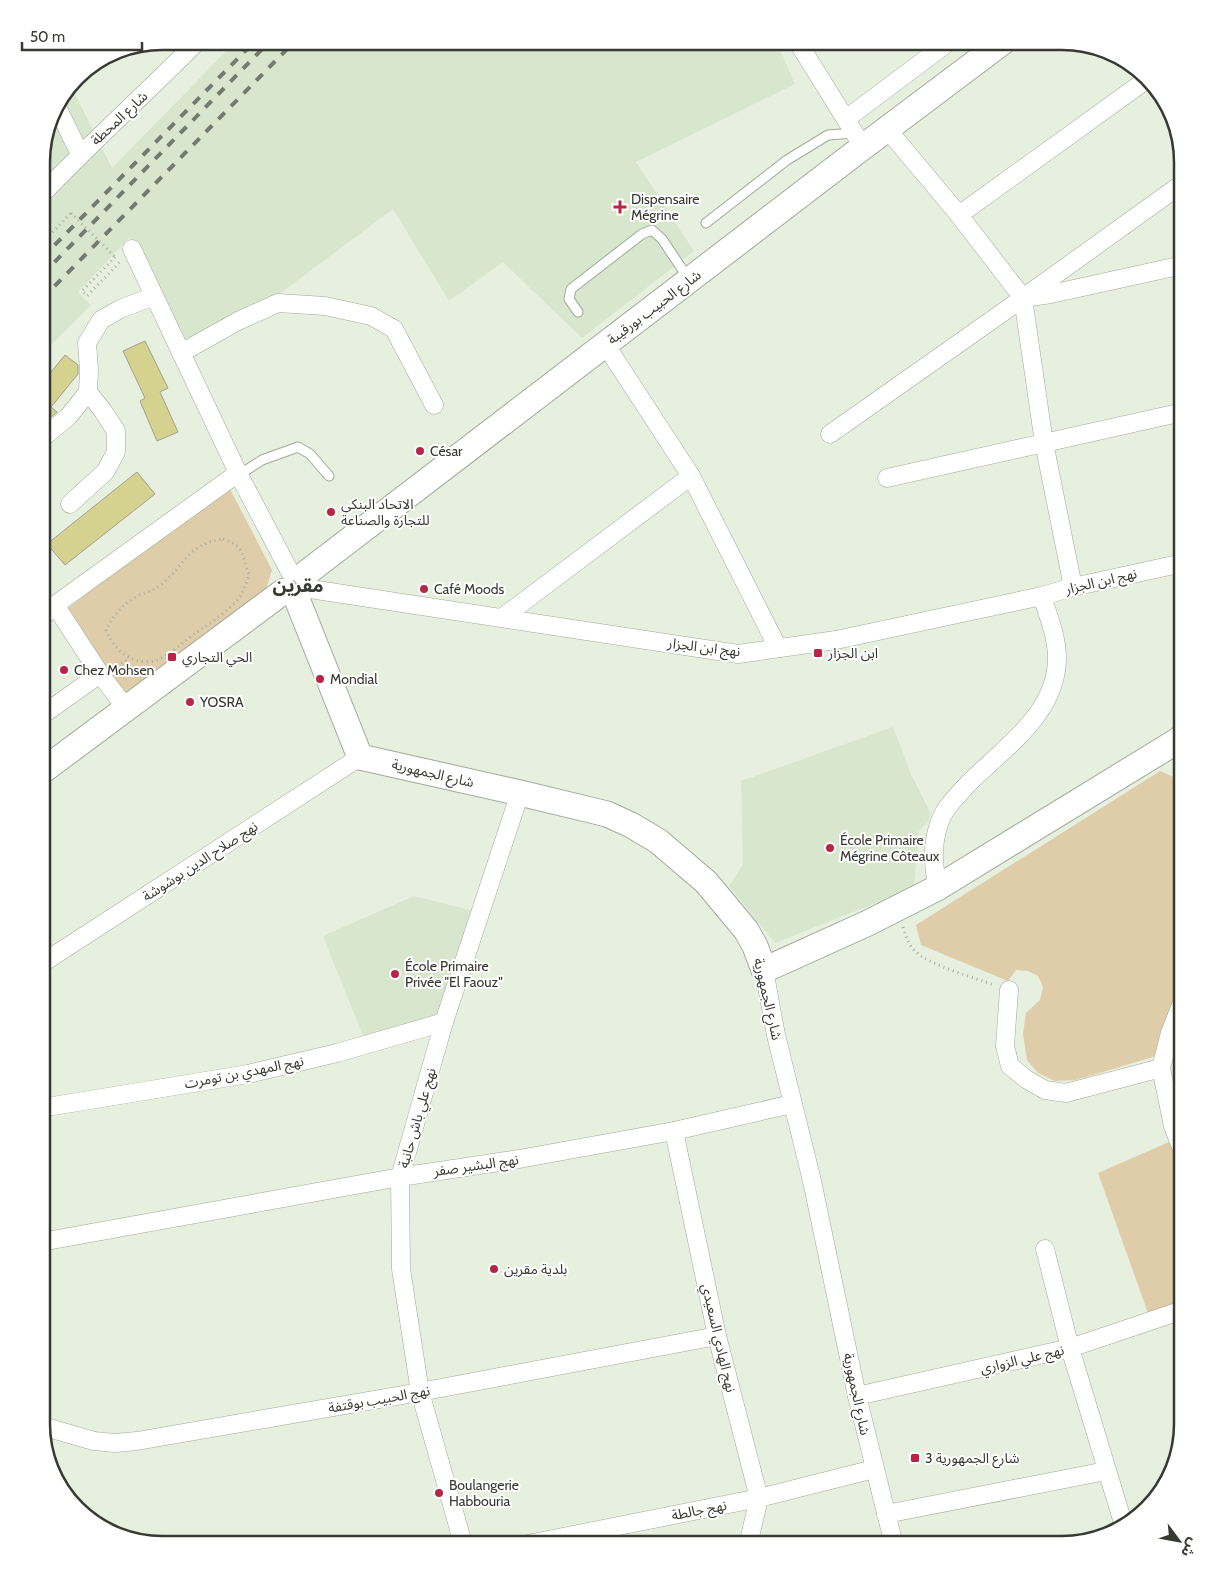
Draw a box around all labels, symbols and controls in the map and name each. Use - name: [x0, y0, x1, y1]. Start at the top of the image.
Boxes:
- scale bar: [22, 20, 142, 52]
- text: 50 m: [30, 28, 65, 46]
- street label: شارع المحطة: [87, 87, 153, 150]
- place label: Dispensaire Mégrine: [631, 190, 700, 224]
- marker: Dispensaire Mégrine: [613, 200, 627, 214]
- street label: شارع الحبيب بورقيبة: [603, 266, 706, 350]
- place label: César: [430, 442, 463, 460]
- marker: César: [414, 445, 426, 457]
- place label: الاتحاد البنكي للتجارة والصناعة: [341, 495, 430, 529]
- marker: الاتحاد البنكي للتجارة والصناعة: [325, 506, 337, 518]
- street label: نهج ابن الجزار: [1062, 564, 1139, 600]
- district label: مقرين: [272, 574, 324, 597]
- place label: Café Moods: [434, 580, 504, 598]
- marker: Café Moods: [418, 583, 430, 595]
- street label: نهج ابن الجزار: [665, 633, 742, 662]
- place label: ابن الجزار: [827, 644, 878, 662]
- marker: ابن الجزار: [812, 647, 824, 659]
- place label: الحي التجاري: [182, 648, 252, 668]
- marker: الحي التجاري: [166, 651, 178, 663]
- place label: Chez Mohsen: [74, 661, 155, 679]
- marker: Chez Mohsen: [58, 664, 70, 676]
- place label: Mondial: [330, 670, 378, 688]
- marker: Mondial: [314, 673, 326, 685]
- place label: YOSRA: [199, 693, 244, 711]
- marker: YOSRA: [184, 696, 196, 708]
- street label: شارع الجمهورية: [390, 755, 476, 793]
- street label: نهج صلاح الدين بوشوشة: [139, 817, 262, 907]
- place label: École Primaire Mégrine Côteaux: [840, 831, 940, 865]
- marker: École Primaire Mégrine Côteaux: [824, 842, 836, 854]
- street label: شارع الجمهورية: [748, 956, 786, 1042]
- place label: École Primaire Privée "El Faouz": [405, 957, 503, 991]
- marker: École Primaire Privée "El Faouz": [389, 968, 401, 980]
- street label: نهج المهدي بن تومرت: [183, 1052, 306, 1095]
- street label: نهج علي باش حانبة: [394, 1066, 442, 1171]
- street label: نهج البشير صفر: [431, 1150, 520, 1182]
- place label: بلدية مقرين: [504, 1260, 568, 1278]
- marker: بلدية مقرين: [488, 1263, 500, 1275]
- street label: نهج الهادي السعيدي: [696, 1282, 740, 1395]
- street label: نهج علي الزواري: [978, 1341, 1066, 1380]
- street label: شارع الجمهورية: [838, 1351, 875, 1437]
- street label: نهج الحبيب بوقتفة: [327, 1381, 432, 1419]
- place label: شارع الجمهورية 3: [925, 1449, 1020, 1469]
- marker: شارع الجمهورية 3: [909, 1452, 921, 1464]
- place label: Boulangerie Habbouria: [449, 1476, 519, 1510]
- marker: Boulangerie Habbouria: [433, 1487, 445, 1499]
- street label: نهج جالطة: [670, 1496, 729, 1526]
- north arrow: [1154, 1516, 1204, 1566]
- text: ش: [1177, 1535, 1203, 1561]

